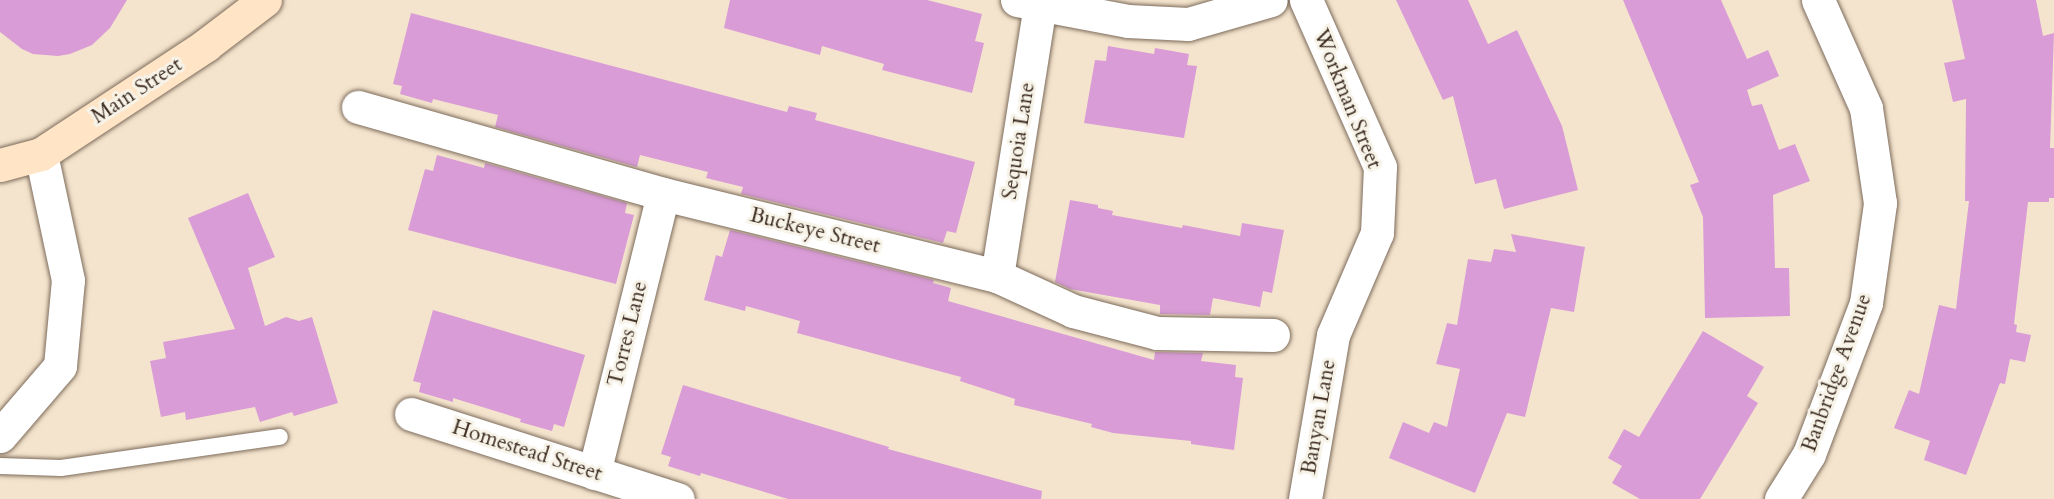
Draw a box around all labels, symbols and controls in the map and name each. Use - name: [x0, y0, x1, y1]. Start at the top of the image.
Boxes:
- street label: Workman Street: [1308, 25, 1386, 173]
- street label: Main Street: [87, 52, 187, 130]
- street label: Sequoia Lane: [997, 81, 1041, 201]
- street label: Buckeye Street: [747, 203, 883, 259]
- street label: Torres Lane: [603, 279, 653, 389]
- street label: Banbridge Avenue: [1797, 291, 1877, 455]
- street label: Banyan Lane: [1296, 358, 1342, 476]
- street label: Homestead Street: [449, 415, 605, 487]

